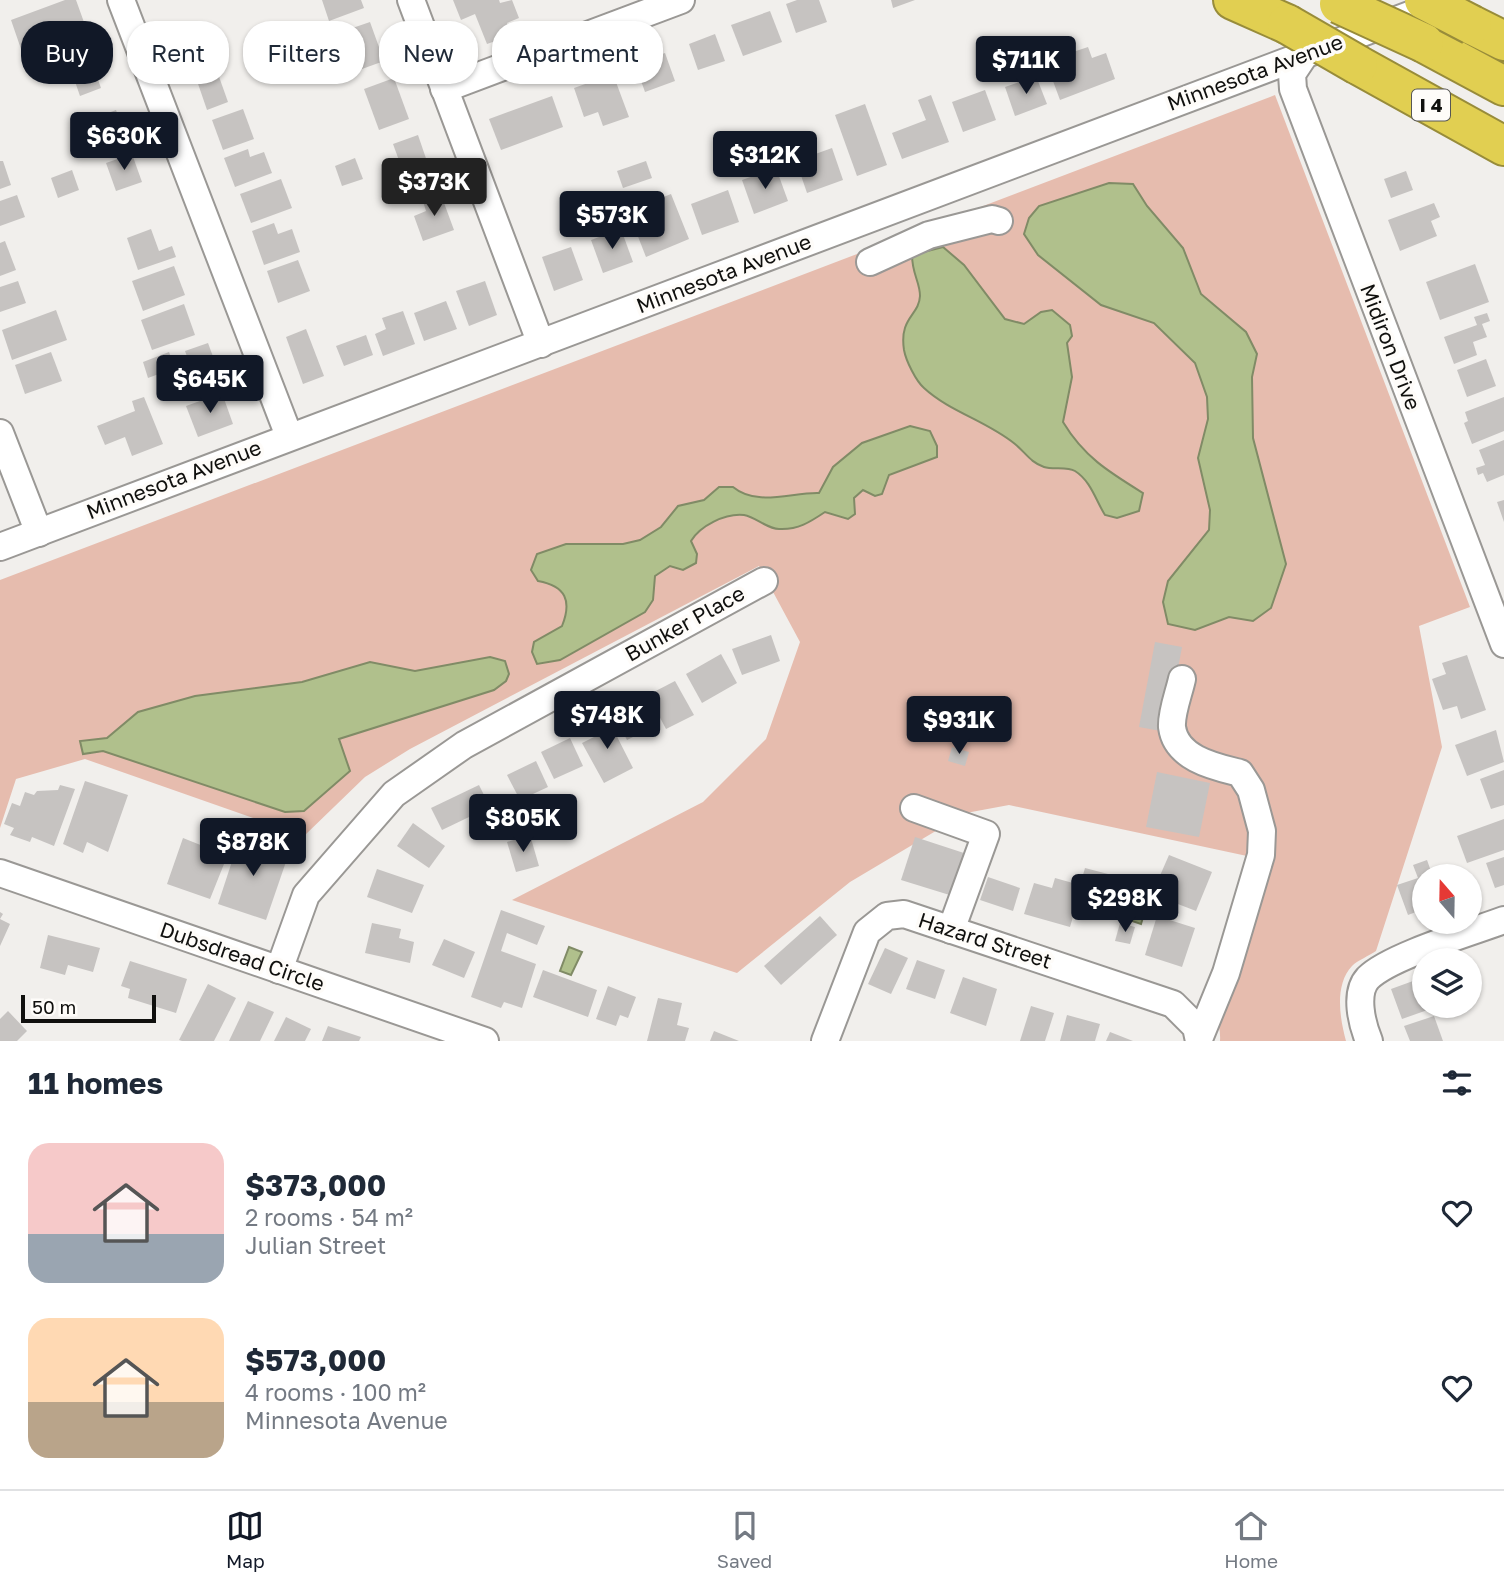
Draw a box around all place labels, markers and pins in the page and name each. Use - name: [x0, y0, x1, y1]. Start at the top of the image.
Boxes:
- pin: $711K: [977, 36, 1075, 96]
- pin: $630K: [75, 113, 173, 172]
- pin: $312K: [716, 132, 814, 191]
- pin: $373K: [385, 158, 483, 218]
- pin: $573K: [563, 191, 661, 251]
- pin: $645K: [161, 356, 259, 415]
- pin: $748K: [558, 692, 656, 751]
- pin: $931K: [910, 696, 1008, 756]
- pin: $805K: [474, 794, 572, 854]
- pin: $878K: [204, 818, 302, 878]
- pin: $298K: [1076, 874, 1174, 934]

